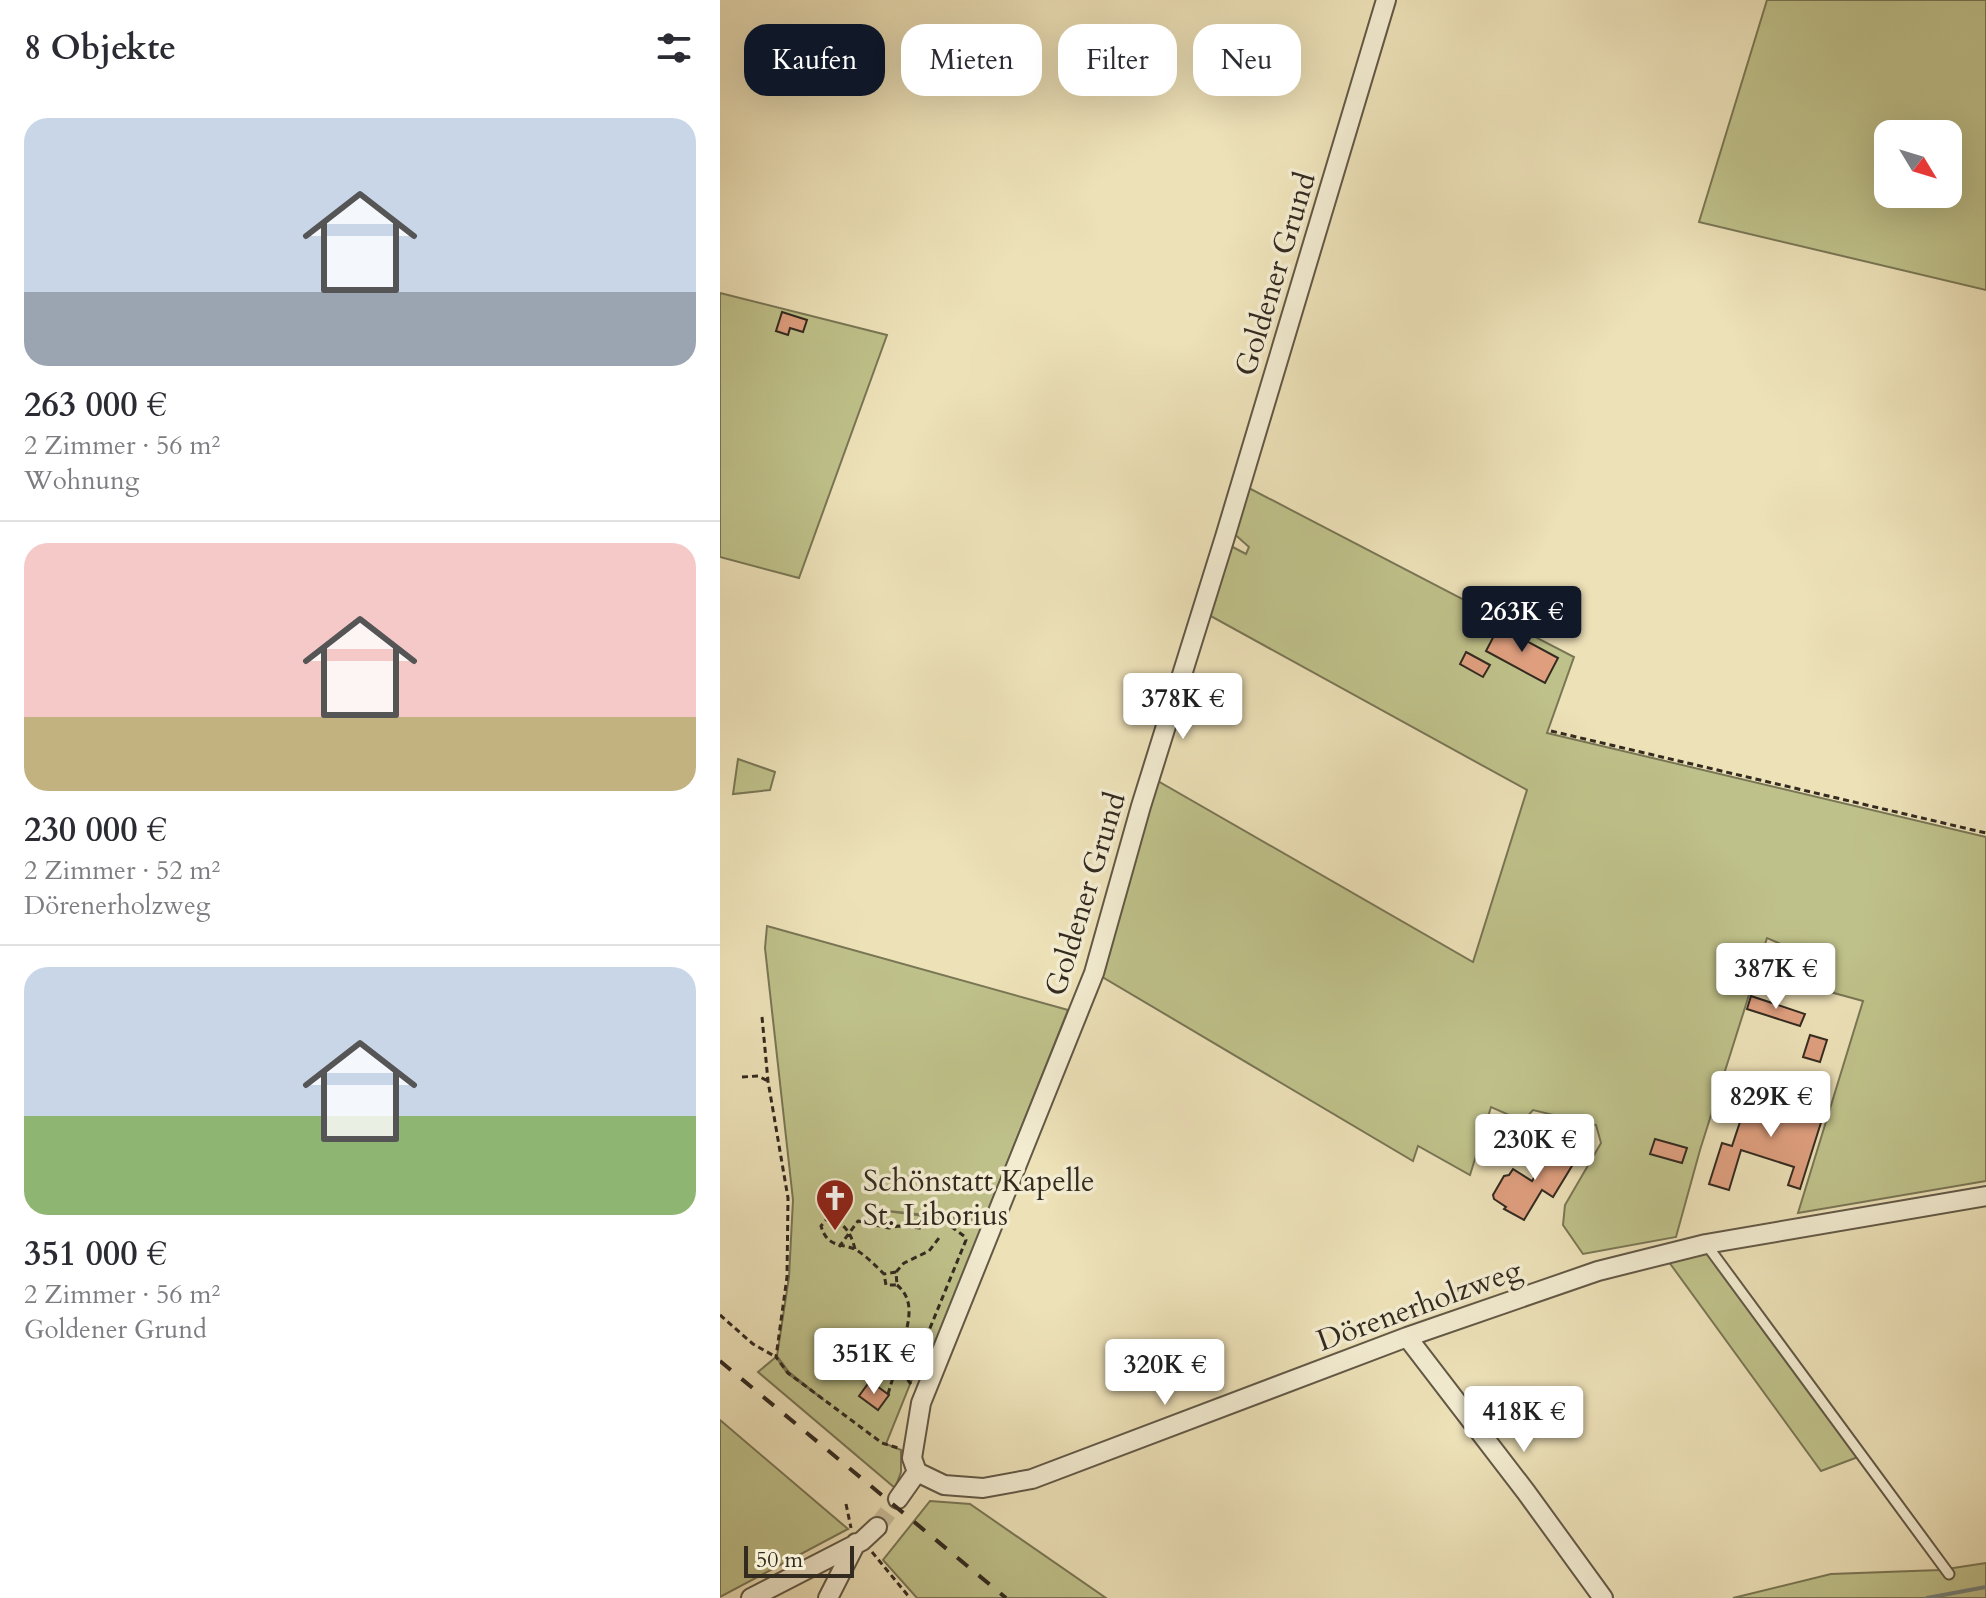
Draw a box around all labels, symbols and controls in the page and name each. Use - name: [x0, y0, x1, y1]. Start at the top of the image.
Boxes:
- chip: Kaufen: [744, 24, 885, 96]
- chip: Mieten: [901, 24, 1042, 96]
- chip: Filter: [1058, 24, 1177, 96]
- chip: Neu: [1193, 24, 1301, 96]
- text: 8 Objekte: [24, 25, 176, 71]
- icon: filters: [652, 26, 696, 70]
- north arrow: [1874, 120, 1962, 208]
- map controls: [1874, 120, 1962, 208]
- street label: Goldener Grund: [1225, 167, 1326, 381]
- icon: home: [288, 170, 432, 314]
- text: 263 000 €: [24, 382, 167, 428]
- text: 2 Zimmer · 56 m²: [24, 428, 220, 463]
- text: Wohnung: [24, 463, 139, 498]
- pin: 263K €: [1457, 586, 1587, 654]
- text: 263K €: [1480, 594, 1564, 629]
- icon: home: [288, 595, 432, 739]
- pin: 378K €: [1118, 673, 1248, 741]
- text: 378K €: [1141, 681, 1225, 716]
- street label: Goldener Grund: [1035, 787, 1136, 1001]
- text: 230 000 €: [24, 807, 167, 853]
- text: 2 Zimmer · 52 m²: [24, 853, 220, 888]
- text: Dörenerholzweg: [24, 888, 210, 923]
- pin: 387K €: [1711, 943, 1841, 1011]
- text: 387K €: [1734, 951, 1818, 986]
- icon: home: [288, 1019, 432, 1163]
- pin: 829K €: [1706, 1071, 1836, 1139]
- text: 829K €: [1729, 1079, 1813, 1114]
- pin: 230K €: [1470, 1114, 1600, 1182]
- text: 230K €: [1493, 1122, 1577, 1157]
- place label: Schönstatt Kapelle St. Liborius: [863, 1161, 1095, 1236]
- church icon: Schönstatt Kapelle St. Liborius: [814, 1177, 856, 1232]
- text: 351 000 €: [24, 1231, 167, 1277]
- street label: Dörenerholzweg: [1311, 1249, 1527, 1361]
- text: 2 Zimmer · 56 m²: [24, 1277, 220, 1312]
- text: Goldener Grund: [24, 1312, 207, 1347]
- pin: 351K €: [809, 1328, 939, 1396]
- text: 351K €: [832, 1336, 916, 1371]
- pin: 320K €: [1100, 1339, 1230, 1407]
- text: 320K €: [1123, 1347, 1207, 1382]
- pin: 418K €: [1459, 1386, 1589, 1454]
- text: 418K €: [1482, 1394, 1566, 1429]
- scale bar: [744, 1542, 854, 1578]
- text: 50 m: [756, 1545, 803, 1575]

